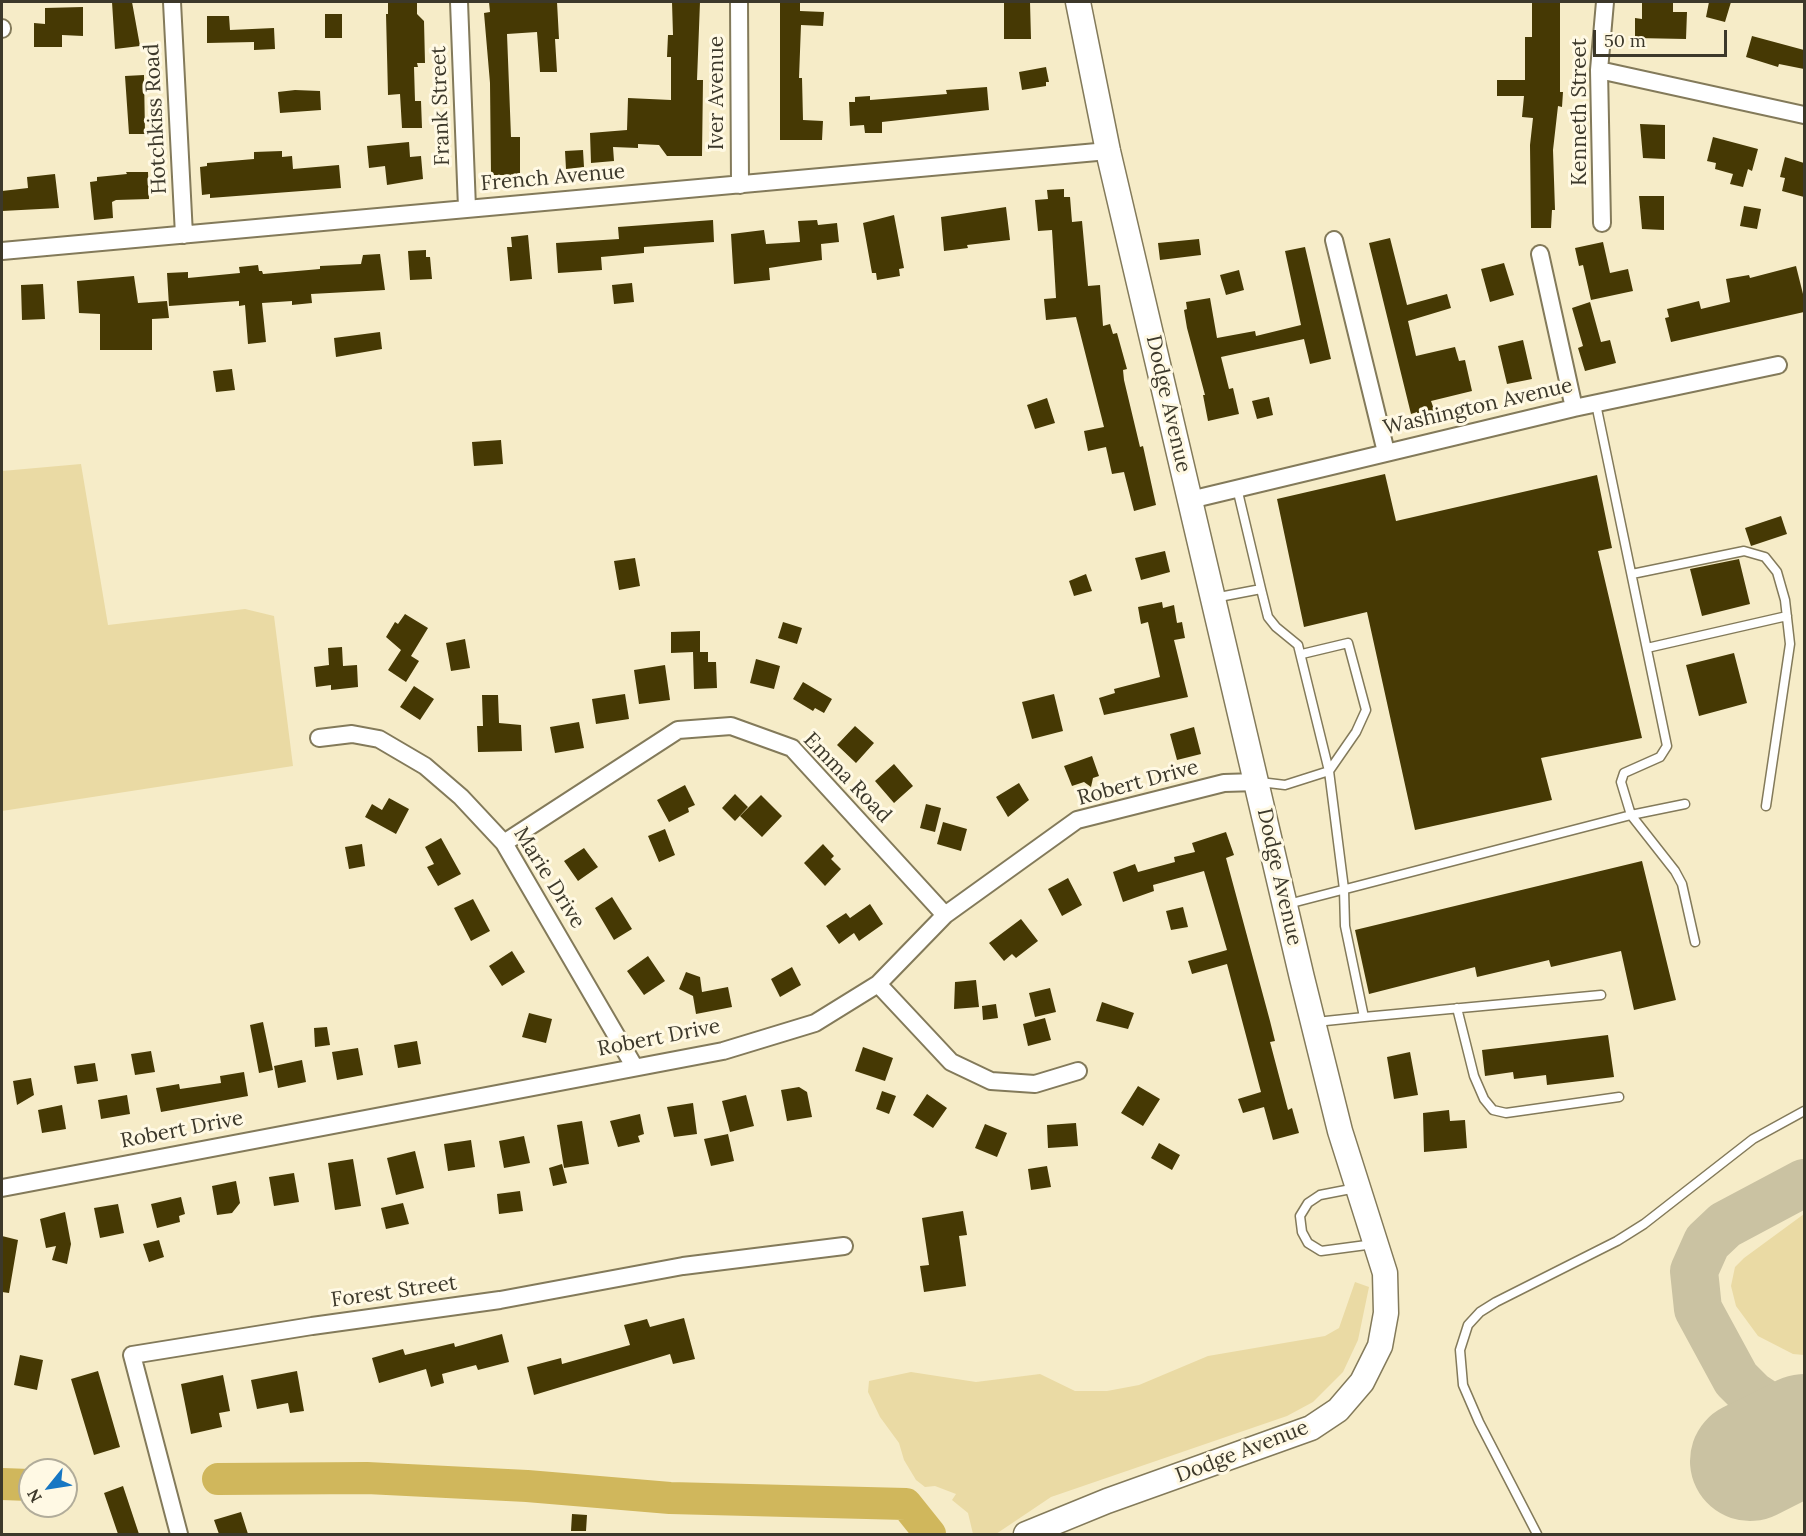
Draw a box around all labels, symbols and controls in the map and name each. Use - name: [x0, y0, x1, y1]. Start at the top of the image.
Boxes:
- scale bar: [1596, 18, 1730, 56]
- text: 50 m: [1604, 29, 1646, 52]
- street label: Iver Avenue: [704, 36, 730, 150]
- street label: Kenneth Street: [1567, 38, 1593, 186]
- street label: Hotchkiss Road: [139, 43, 173, 195]
- street label: Frank Street: [426, 46, 456, 166]
- street label: French Avenue: [480, 159, 626, 197]
- street label: Dodge Avenue: [1140, 333, 1196, 475]
- street label: Washington Avenue: [1381, 373, 1575, 441]
- street label: Emma Road: [798, 728, 896, 828]
- street label: Robert Drive: [1075, 755, 1201, 811]
- street label: Dodge Avenue: [1251, 806, 1307, 948]
- street label: Marie Drive: [508, 823, 590, 933]
- street label: Robert Drive: [596, 1014, 722, 1062]
- street label: Robert Drive: [119, 1106, 245, 1154]
- street label: Forest Street: [330, 1271, 458, 1313]
- street label: Dodge Avenue: [1172, 1415, 1312, 1489]
- north arrow: [18, 1458, 78, 1518]
- text: N: [22, 1486, 46, 1506]

